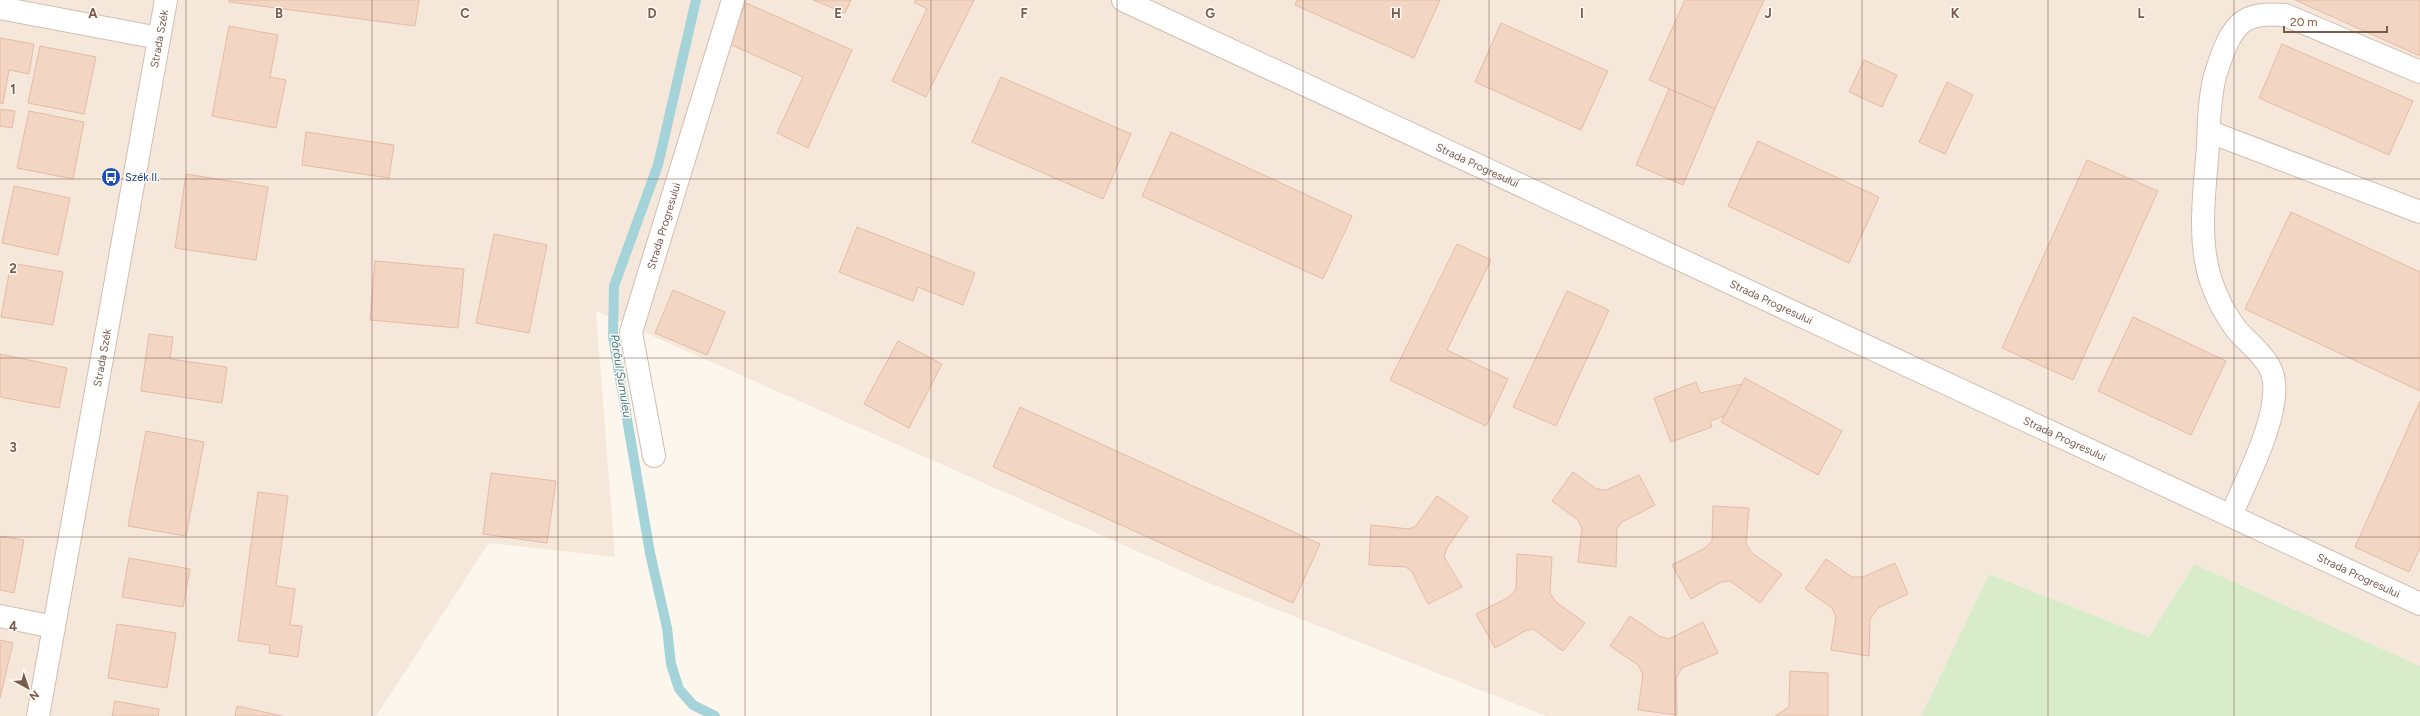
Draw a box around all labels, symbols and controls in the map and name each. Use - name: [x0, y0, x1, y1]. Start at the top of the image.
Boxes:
- text: A: [88, 6, 98, 21]
- text: B: [275, 6, 283, 21]
- text: C: [460, 6, 470, 21]
- text: D: [647, 6, 657, 21]
- text: E: [834, 6, 842, 21]
- text: F: [1020, 6, 1028, 21]
- text: G: [1205, 6, 1215, 21]
- text: H: [1391, 6, 1401, 21]
- text: I: [1580, 6, 1584, 21]
- text: J: [1764, 6, 1772, 21]
- text: K: [1951, 6, 1960, 21]
- text: L: [2138, 6, 2145, 21]
- street label: Strada Szék: [148, 8, 171, 69]
- scale bar: [2284, 8, 2387, 34]
- text: 20 m: [2290, 15, 2318, 29]
- text: 1: [10, 82, 16, 97]
- street label: Strada Progresului: [1434, 141, 1521, 190]
- bus stop icon: Szék II.: [100, 166, 122, 188]
- place label: Szék II.: [125, 171, 159, 184]
- street label: Strada Progresului: [645, 181, 683, 271]
- text: 2: [9, 261, 17, 276]
- street label: Strada Progresului: [1727, 277, 1815, 327]
- street label: Strada Szék: [91, 327, 114, 388]
- water label: Pârâul Șumuleu: [607, 333, 635, 419]
- street label: Strada Progresului: [2021, 414, 2108, 464]
- text: 3: [9, 440, 17, 455]
- street label: Strada Progresului: [2315, 551, 2402, 601]
- text: 4: [9, 619, 17, 634]
- north arrow: [8, 668, 48, 708]
- text: N: [27, 688, 42, 703]

